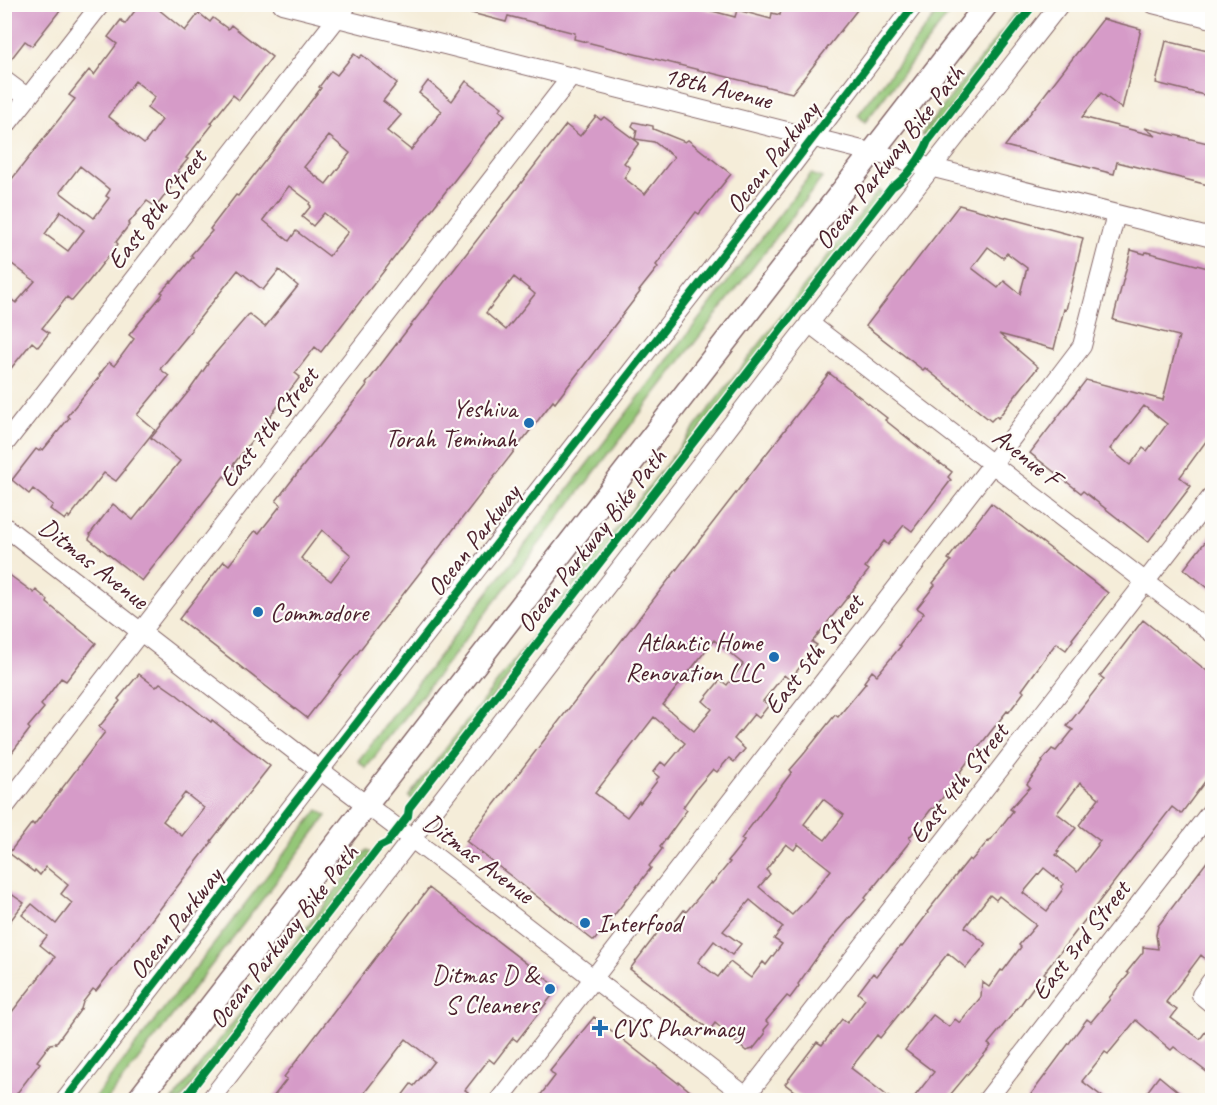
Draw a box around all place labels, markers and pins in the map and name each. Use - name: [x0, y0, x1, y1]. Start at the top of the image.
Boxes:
- place label: Yeshiva Torah Temimah: [385, 392, 519, 455]
- marker: Yeshiva Torah Temimah: [522, 416, 536, 430]
- place label: Commodore: [270, 596, 371, 629]
- marker: Commodore: [251, 605, 265, 619]
- place label: Atlantic Home Renovation LLC: [625, 626, 765, 689]
- marker: Atlantic Home Renovation LLC: [767, 650, 781, 664]
- place label: Interfood: [597, 907, 685, 940]
- marker: Interfood: [578, 916, 592, 930]
- place label: Ditmas D & S Cleaners: [432, 958, 541, 1021]
- marker: Ditmas D & S Cleaners: [543, 982, 557, 996]
- place label: CVS Pharmacy: [612, 1012, 746, 1045]
- marker: CVS Pharmacy: [593, 1021, 607, 1035]

